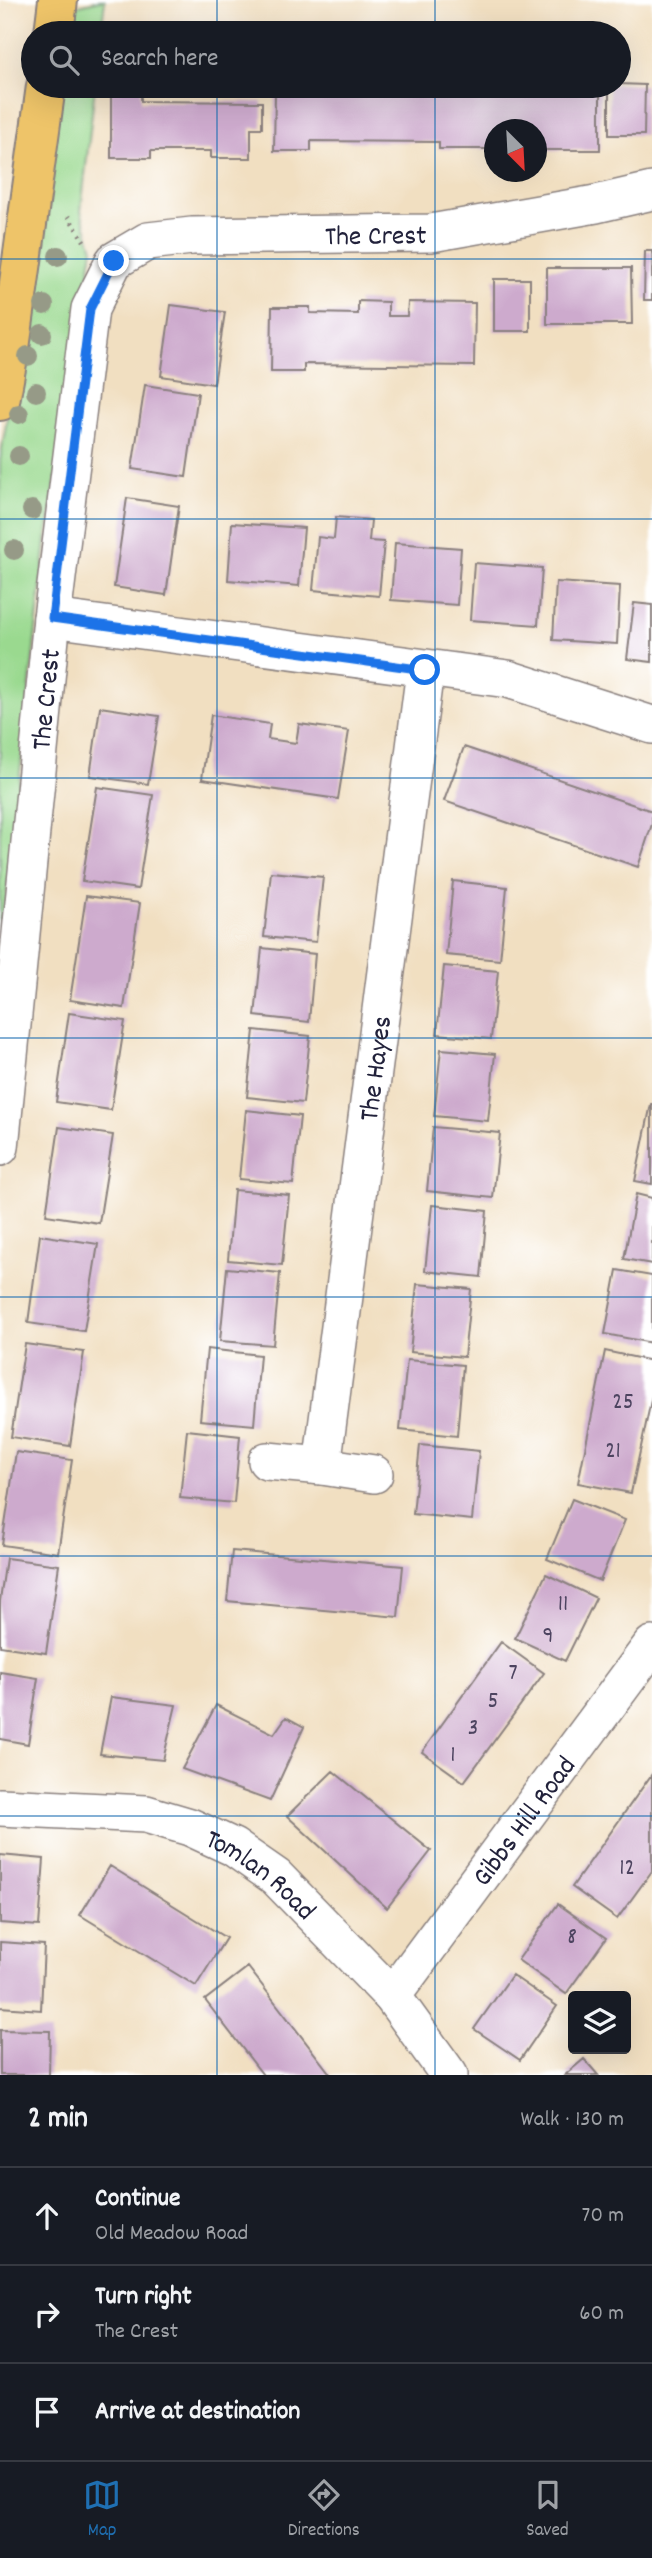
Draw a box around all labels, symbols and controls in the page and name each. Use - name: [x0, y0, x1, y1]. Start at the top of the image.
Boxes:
- search box: [21, 21, 631, 98]
- icon: search: [45, 41, 83, 79]
- text: Search here: [101, 41, 219, 78]
- north arrow: [484, 119, 547, 182]
- street label: The Crest: [325, 218, 427, 259]
- route end: [98, 245, 129, 276]
- street label: The Crest: [24, 647, 74, 752]
- route start: [409, 654, 440, 685]
- street label: The Hayes: [352, 1014, 405, 1124]
- house number: 25: [612, 1386, 634, 1420]
- house number: 21: [605, 1435, 621, 1469]
- house number: 11: [558, 1588, 568, 1622]
- house number: 9: [543, 1620, 554, 1654]
- house number: 7: [508, 1657, 518, 1691]
- house number: 5: [487, 1685, 499, 1719]
- house number: 3: [468, 1712, 478, 1746]
- house number: 1: [450, 1739, 456, 1773]
- street label: Gibbs Hill Road: [465, 1749, 588, 1897]
- street label: Tomlan Road: [198, 1822, 323, 1932]
- house number: 12: [619, 1852, 635, 1886]
- house number: 8: [567, 1921, 577, 1955]
- map controls: [568, 1991, 631, 2054]
- button: layers: [568, 1991, 631, 2054]
- text: 2 min: [28, 2099, 88, 2142]
- text: Walk · 130 m: [520, 2104, 624, 2137]
- text: Continue: [95, 2181, 180, 2218]
- icon: ahead: [28, 2197, 66, 2235]
- text: 70 m: [582, 2200, 624, 2233]
- text: Old Meadow Road: [95, 2218, 248, 2251]
- text: Turn right: [95, 2279, 192, 2316]
- icon: right: [28, 2295, 66, 2333]
- text: 60 m: [579, 2298, 624, 2331]
- text: The Crest: [95, 2316, 178, 2349]
- icon: arrive: [28, 2393, 66, 2431]
- text: Arrive at destination: [95, 2394, 300, 2431]
- tab: Map: [83, 2476, 121, 2545]
- tab: Directions: [288, 2476, 360, 2545]
- tab: Saved: [526, 2476, 569, 2545]

